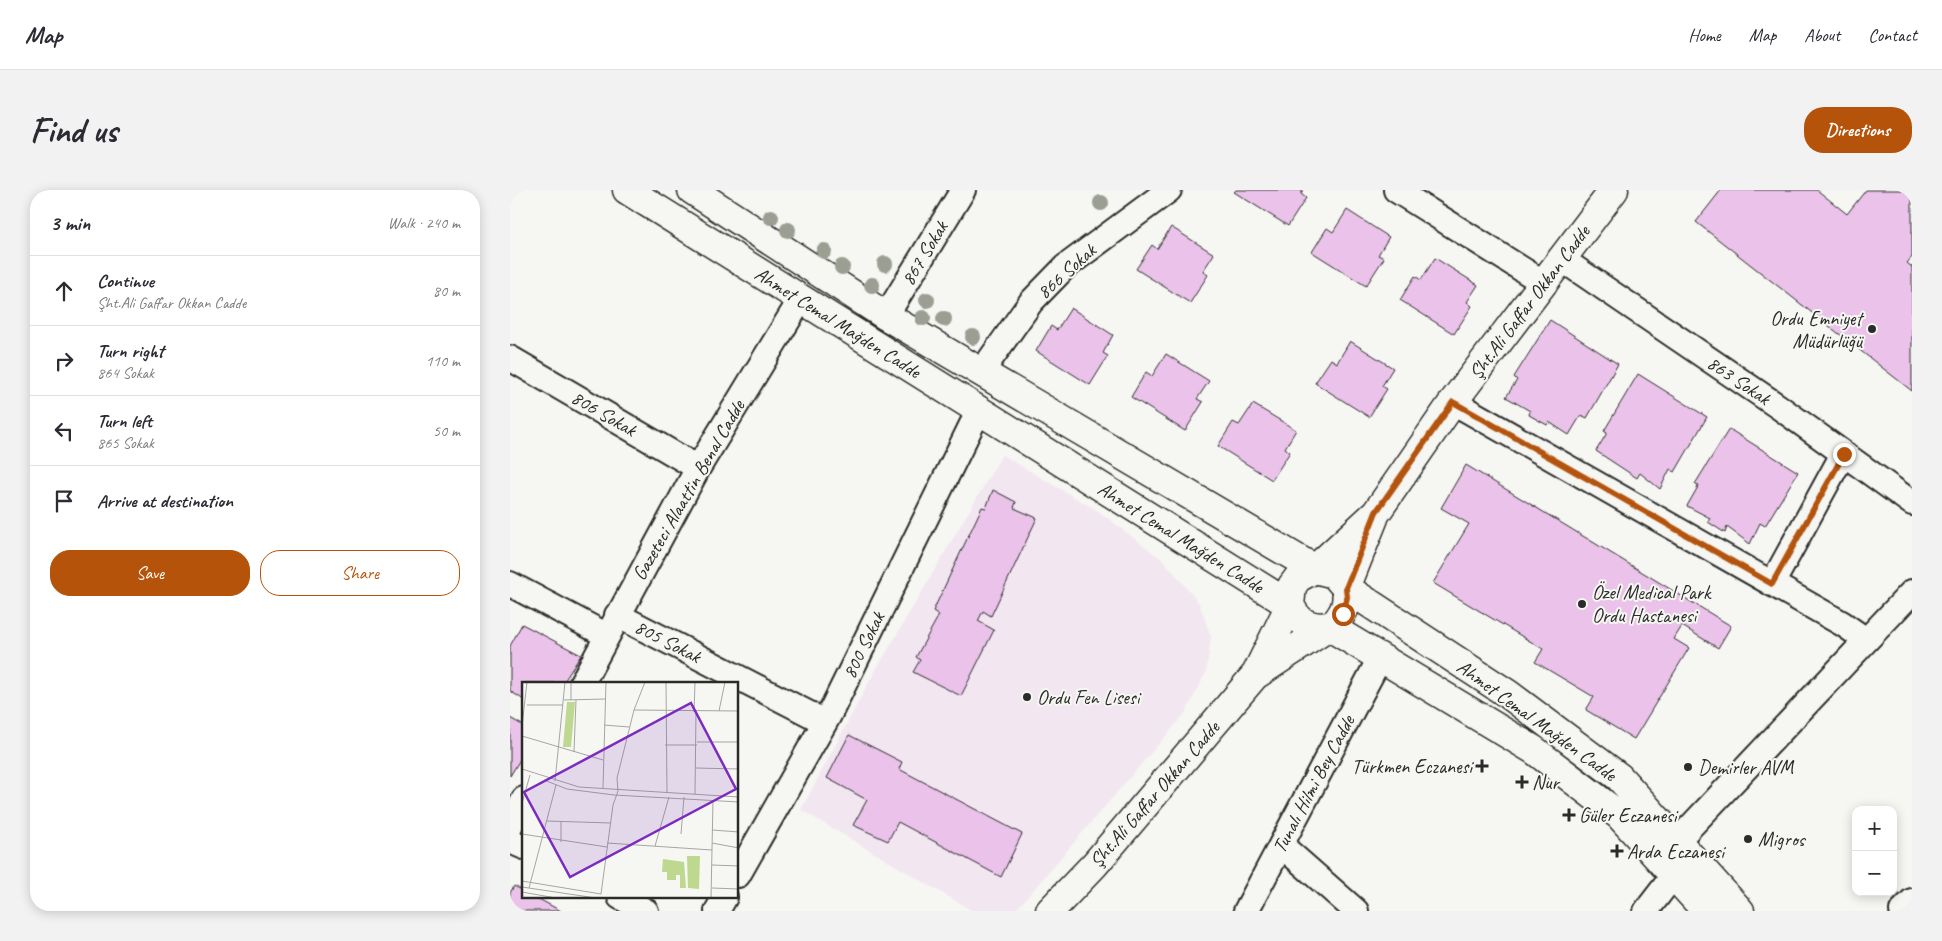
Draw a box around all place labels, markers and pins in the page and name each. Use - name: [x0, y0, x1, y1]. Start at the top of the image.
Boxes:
- place label: Ordu Emniyet Müdürlüğü: [1770, 306, 1865, 354]
- marker: Ordu Emniyet Müdürlüğü: [1866, 323, 1878, 335]
- place label: Özel Medical Park Ordu Hastanesi: [1592, 580, 1712, 628]
- marker: Özel Medical Park Ordu Hastanesi: [1576, 598, 1588, 610]
- place label: Ordu Fen Lisesi: [1037, 685, 1142, 710]
- marker: Ordu Fen Lisesi: [1021, 691, 1033, 703]
- place label: Türkmen Eczanesi: [1351, 754, 1474, 779]
- place label: Demirler AVM: [1698, 755, 1795, 780]
- marker: Türkmen Eczanesi: [1476, 760, 1488, 772]
- marker: Demirler AVM: [1682, 761, 1694, 773]
- place label: Nur: [1532, 770, 1560, 795]
- marker: Nur: [1516, 776, 1528, 788]
- place label: Güler Eczanesi: [1579, 803, 1679, 828]
- marker: Güler Eczanesi: [1563, 809, 1575, 821]
- place label: Migros: [1758, 827, 1807, 852]
- marker: Migros: [1742, 833, 1754, 845]
- place label: Arda Eczanesi: [1627, 839, 1726, 864]
- marker: Arda Eczanesi: [1611, 845, 1623, 857]

